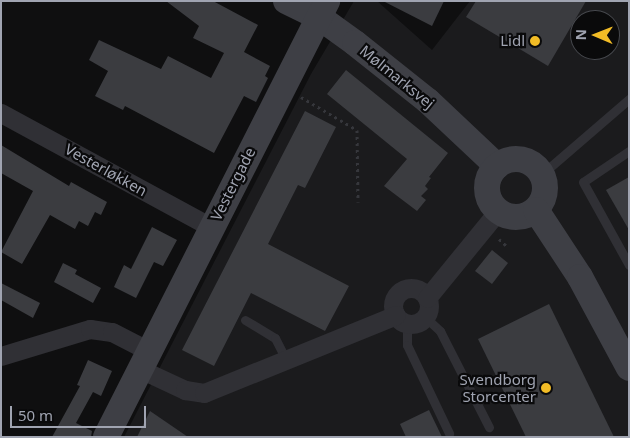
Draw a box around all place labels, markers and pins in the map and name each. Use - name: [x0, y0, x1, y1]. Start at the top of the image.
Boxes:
- place label: Lidl: [500, 32, 525, 50]
- marker: Lidl: [529, 35, 541, 47]
- place label: Svendborg Storcenter: [460, 370, 536, 405]
- marker: Svendborg Storcenter: [540, 382, 552, 394]

